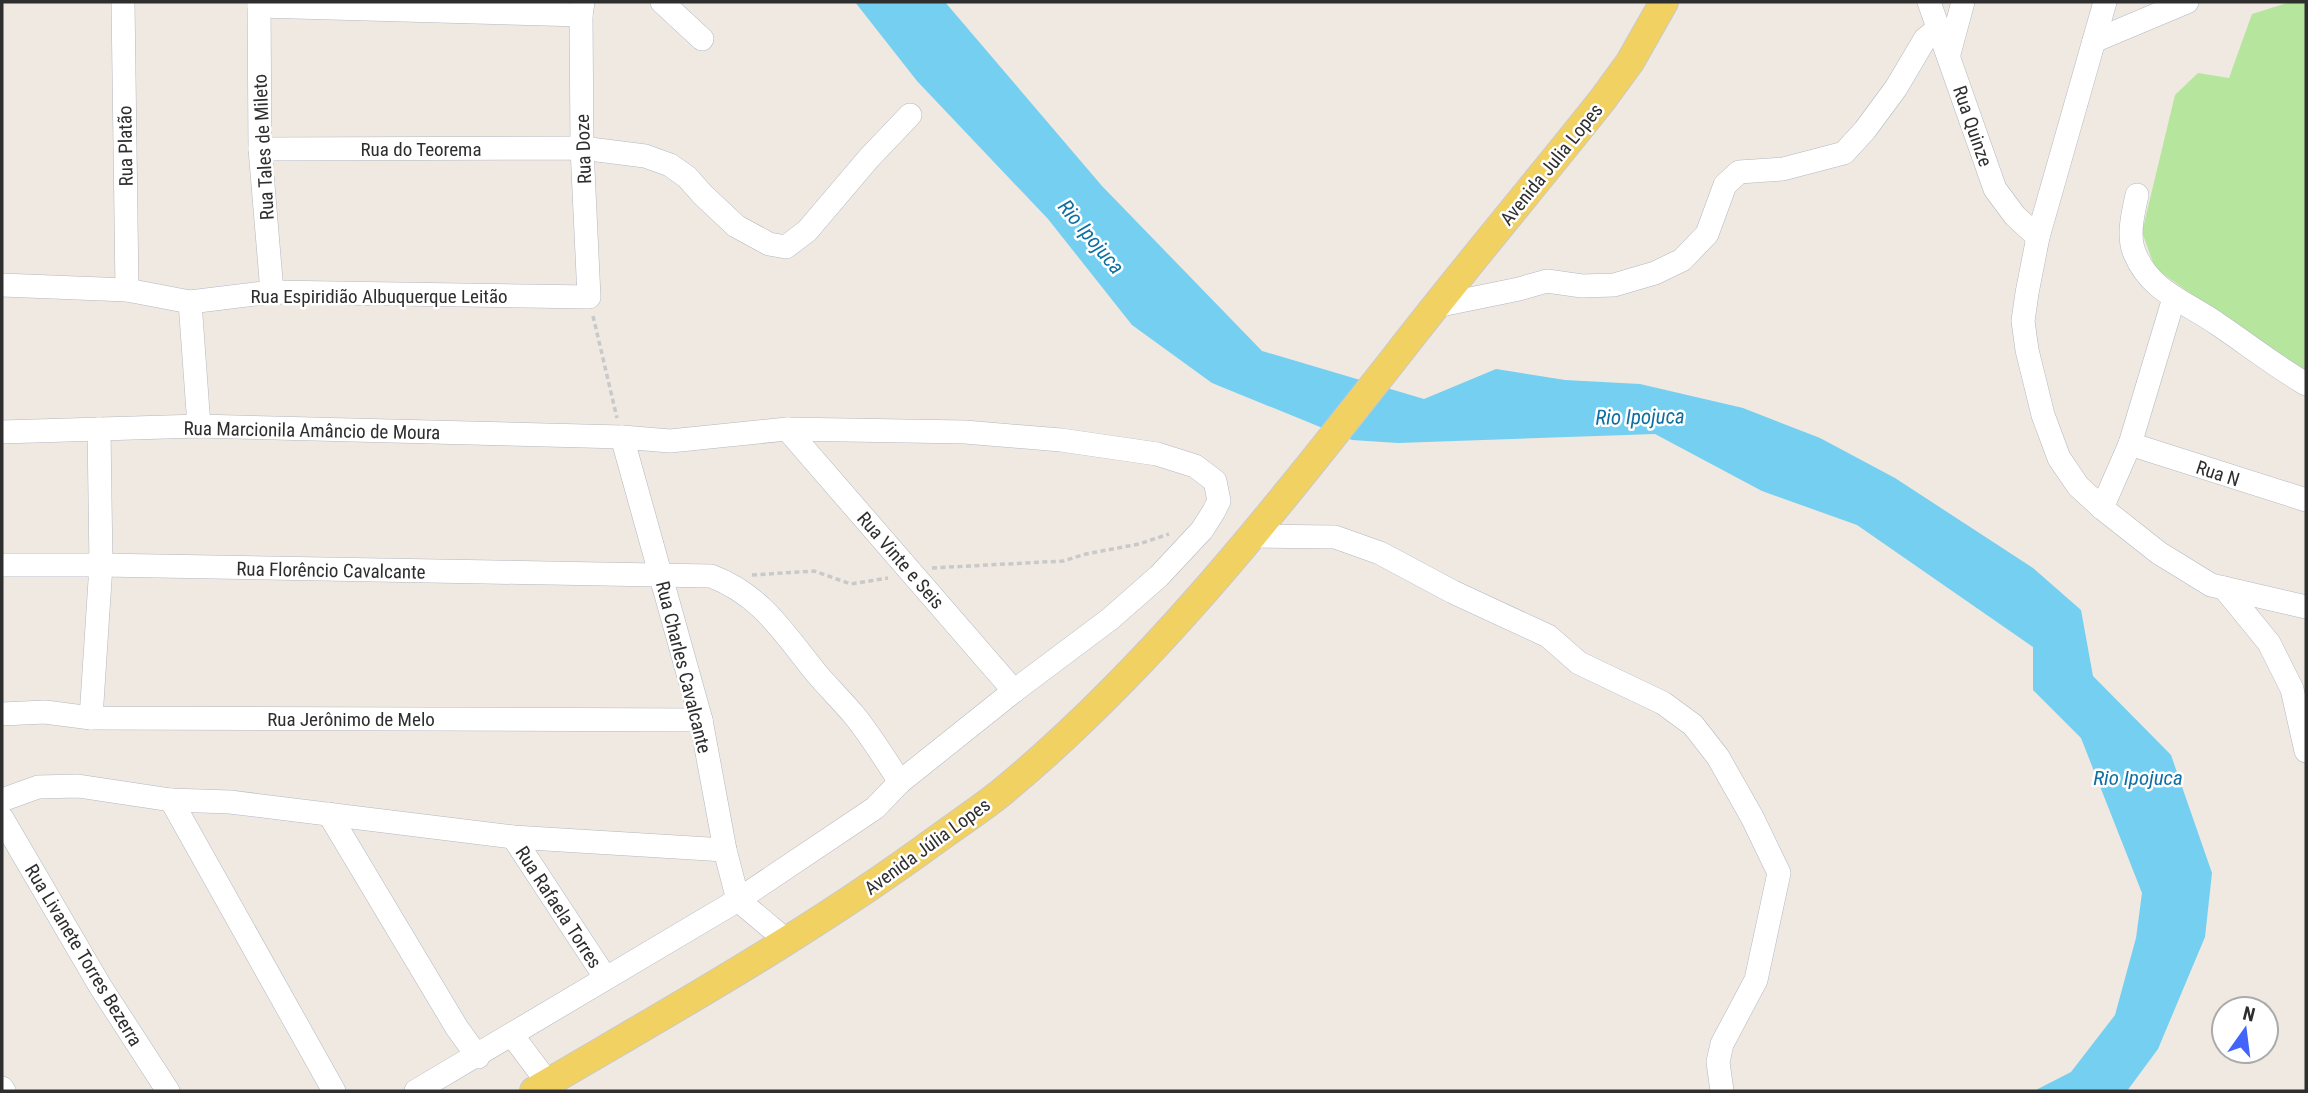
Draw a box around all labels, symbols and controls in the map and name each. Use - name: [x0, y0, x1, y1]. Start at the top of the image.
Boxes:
- street label: Rua Tales de Mileto: [248, 73, 279, 221]
- street label: Rua Quinze: [1948, 83, 1997, 170]
- street label: Avenida Julia Lopes: [1495, 99, 1608, 230]
- street label: Rua Platão: [113, 105, 138, 187]
- street label: Rua Doze: [571, 113, 596, 184]
- street label: Rua do Teorema: [360, 138, 482, 161]
- water label: Rio Ipojuca: [1053, 195, 1129, 279]
- street label: Rua Espiridião Albuquerque Leitão: [250, 285, 508, 308]
- water label: Rio Ipojuca: [1595, 404, 1685, 430]
- street label: Rua Marcionila Amâncio de Moura: [183, 417, 441, 444]
- street label: Rua N: [2193, 456, 2243, 491]
- street label: Rua Vinte e Seis: [852, 507, 949, 613]
- street label: Rua Florêncio Cavalcante: [236, 557, 426, 584]
- street label: Rua Charles Cavalcante: [651, 579, 716, 756]
- street label: Rua Jerônimo de Melo: [267, 708, 435, 731]
- water label: Rio Ipojuca: [2093, 766, 2183, 790]
- street label: Avenida Júlia Lopes: [860, 793, 995, 900]
- street label: Rua Rafaela Torres: [511, 842, 607, 973]
- street label: Rua Livanete Torres Bezerra: [20, 860, 147, 1050]
- north arrow: [2210, 995, 2280, 1065]
- text: N: [2241, 1001, 2257, 1027]

